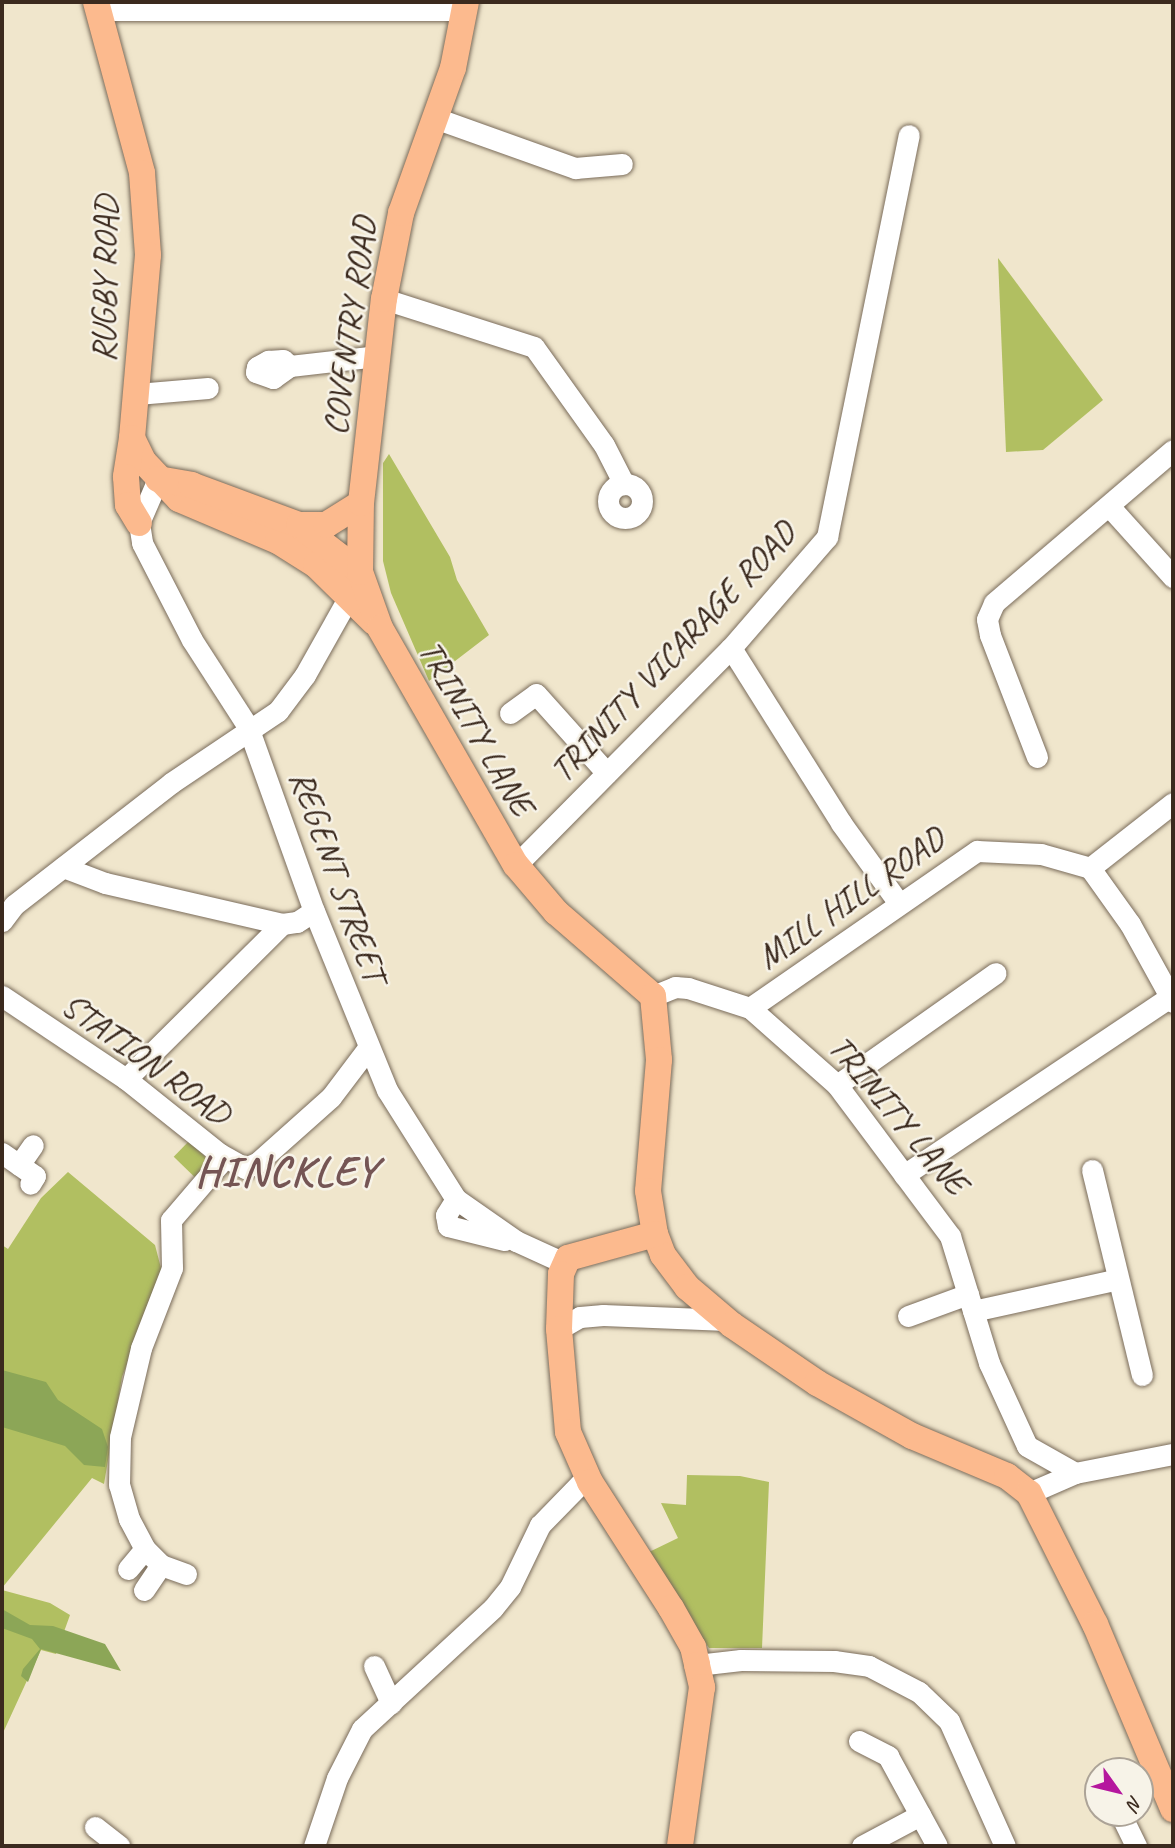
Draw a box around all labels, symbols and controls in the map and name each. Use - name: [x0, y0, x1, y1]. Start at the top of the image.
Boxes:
- street label: RUGBY ROAD: [83, 194, 127, 364]
- street label: COVENTRY ROAD: [314, 214, 386, 438]
- street label: TRINITY VICARAGE ROAD: [542, 513, 804, 791]
- street label: TRINITY LANE: [409, 633, 543, 823]
- street label: REGENT STREET: [281, 765, 395, 987]
- street label: MILL HILL ROAD: [749, 818, 953, 978]
- street label: STATION ROAD: [53, 983, 239, 1135]
- street label: TRINITY LANE: [819, 1027, 977, 1203]
- district label: HINCKLEY: [196, 1147, 378, 1197]
- north arrow: [1084, 1757, 1154, 1827]
- text: N: [1122, 1791, 1148, 1814]

